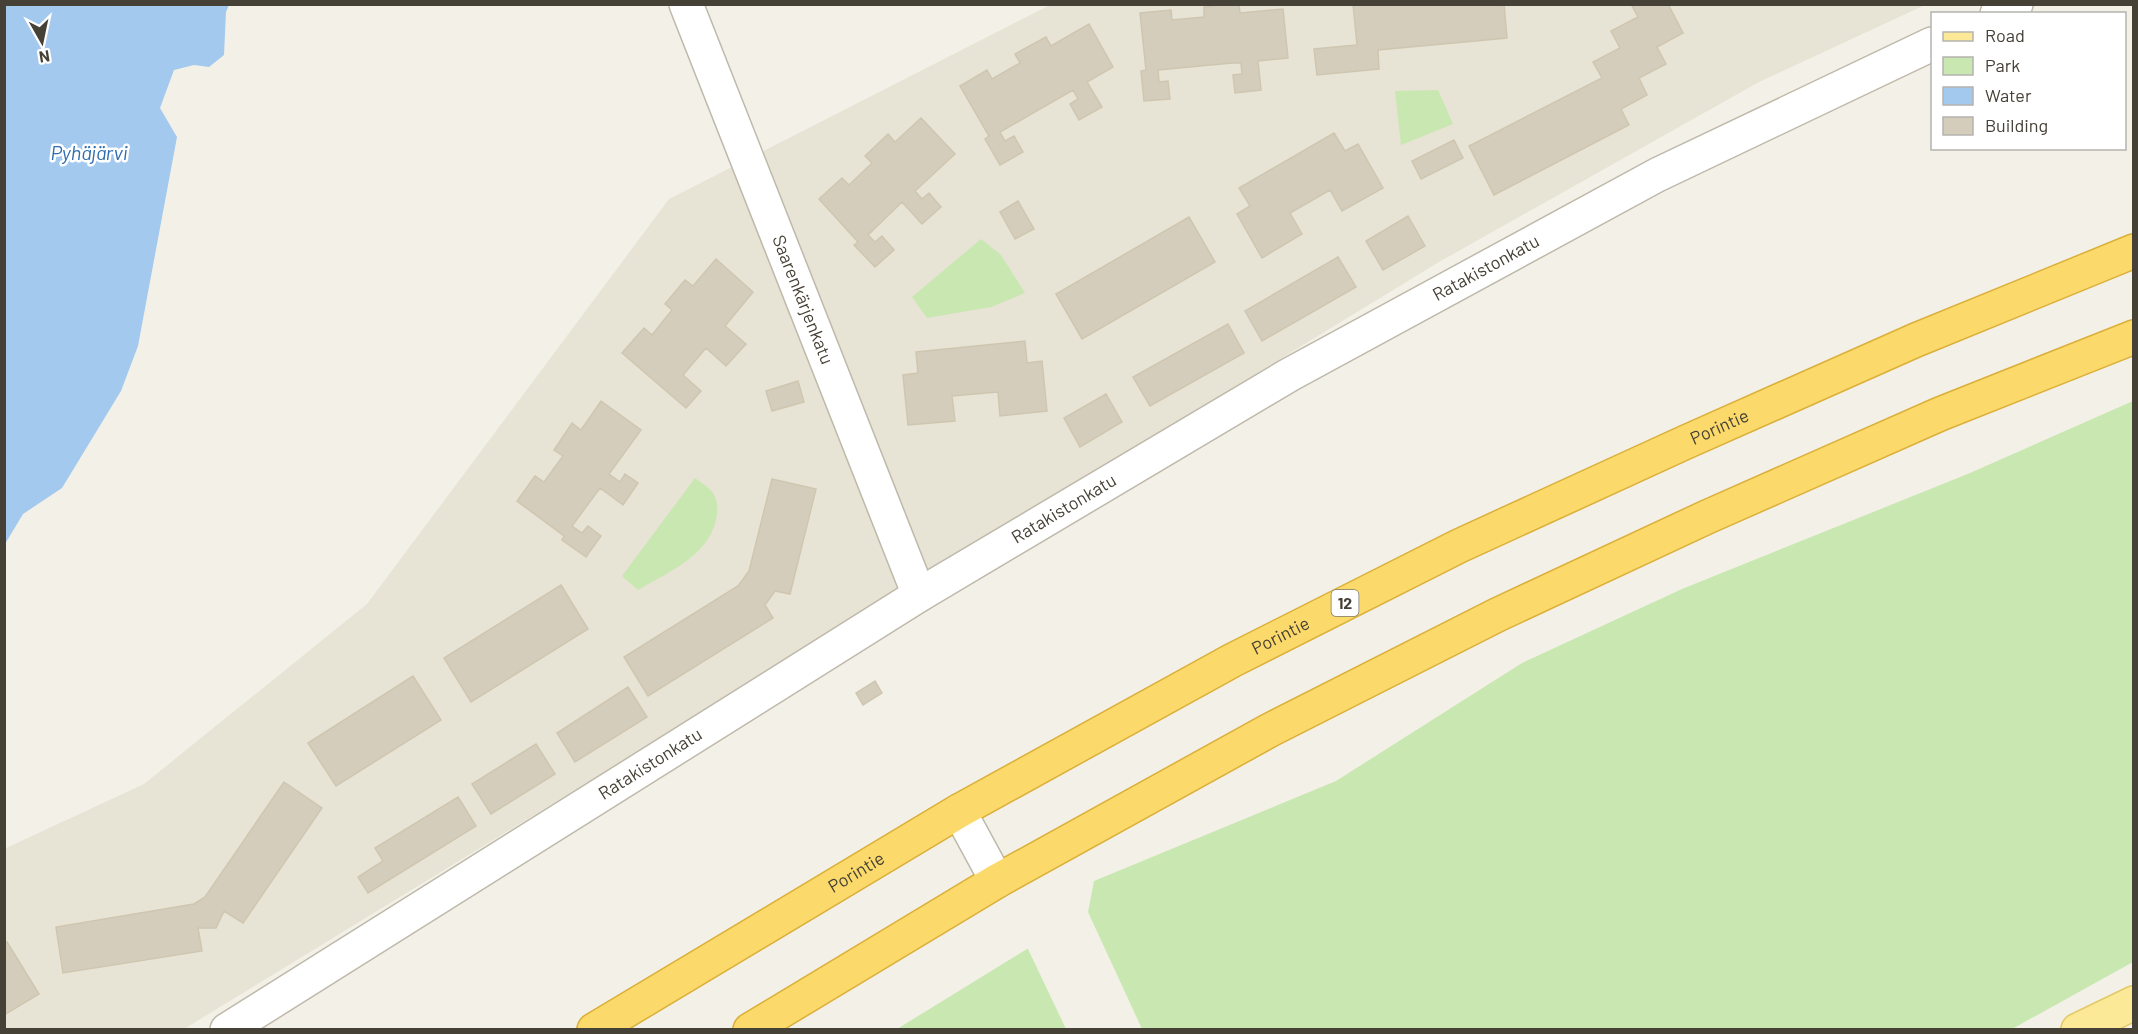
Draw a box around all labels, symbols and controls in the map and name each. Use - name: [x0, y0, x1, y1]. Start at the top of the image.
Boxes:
- north arrow: [12, 12, 72, 72]
- legend: [1931, 12, 2126, 150]
- text: Road: [1985, 24, 2025, 46]
- text: N: [38, 47, 51, 68]
- text: Park: [1985, 54, 2020, 76]
- text: Water: [1985, 84, 2032, 106]
- text: Building: [1985, 114, 2048, 136]
- water label: Pyhäjärvi: [50, 140, 128, 164]
- street label: Ratakistonkatu: [1428, 229, 1543, 305]
- street label: Saarenkärjenkatu: [768, 232, 839, 367]
- street label: Porintie: [1686, 404, 1752, 449]
- street label: Ratakistonkatu: [1007, 468, 1120, 548]
- road number: 12: [1332, 590, 1358, 616]
- street label: Porintie: [1248, 611, 1313, 659]
- street label: Ratakistonkatu: [594, 722, 706, 804]
- street label: Porintie: [824, 846, 888, 897]

